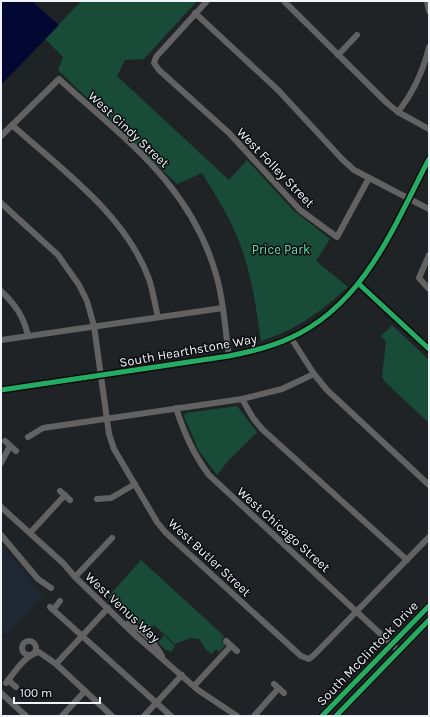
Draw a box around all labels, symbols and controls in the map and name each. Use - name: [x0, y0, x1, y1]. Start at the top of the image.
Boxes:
- street label: West Cindy Street: [85, 88, 172, 171]
- street label: West Folley Street: [234, 124, 318, 210]
- park label: Price Park: [252, 242, 310, 257]
- street label: South Hearthstone Way: [118, 331, 258, 370]
- street label: West Chicago Street: [234, 484, 333, 575]
- street label: West Butler Street: [165, 515, 254, 600]
- street label: West Venus Way: [82, 569, 163, 646]
- street label: South McClintock Drive: [314, 598, 421, 709]
- scale bar: [14, 679, 100, 705]
- text: 100 m: [20, 686, 52, 700]

